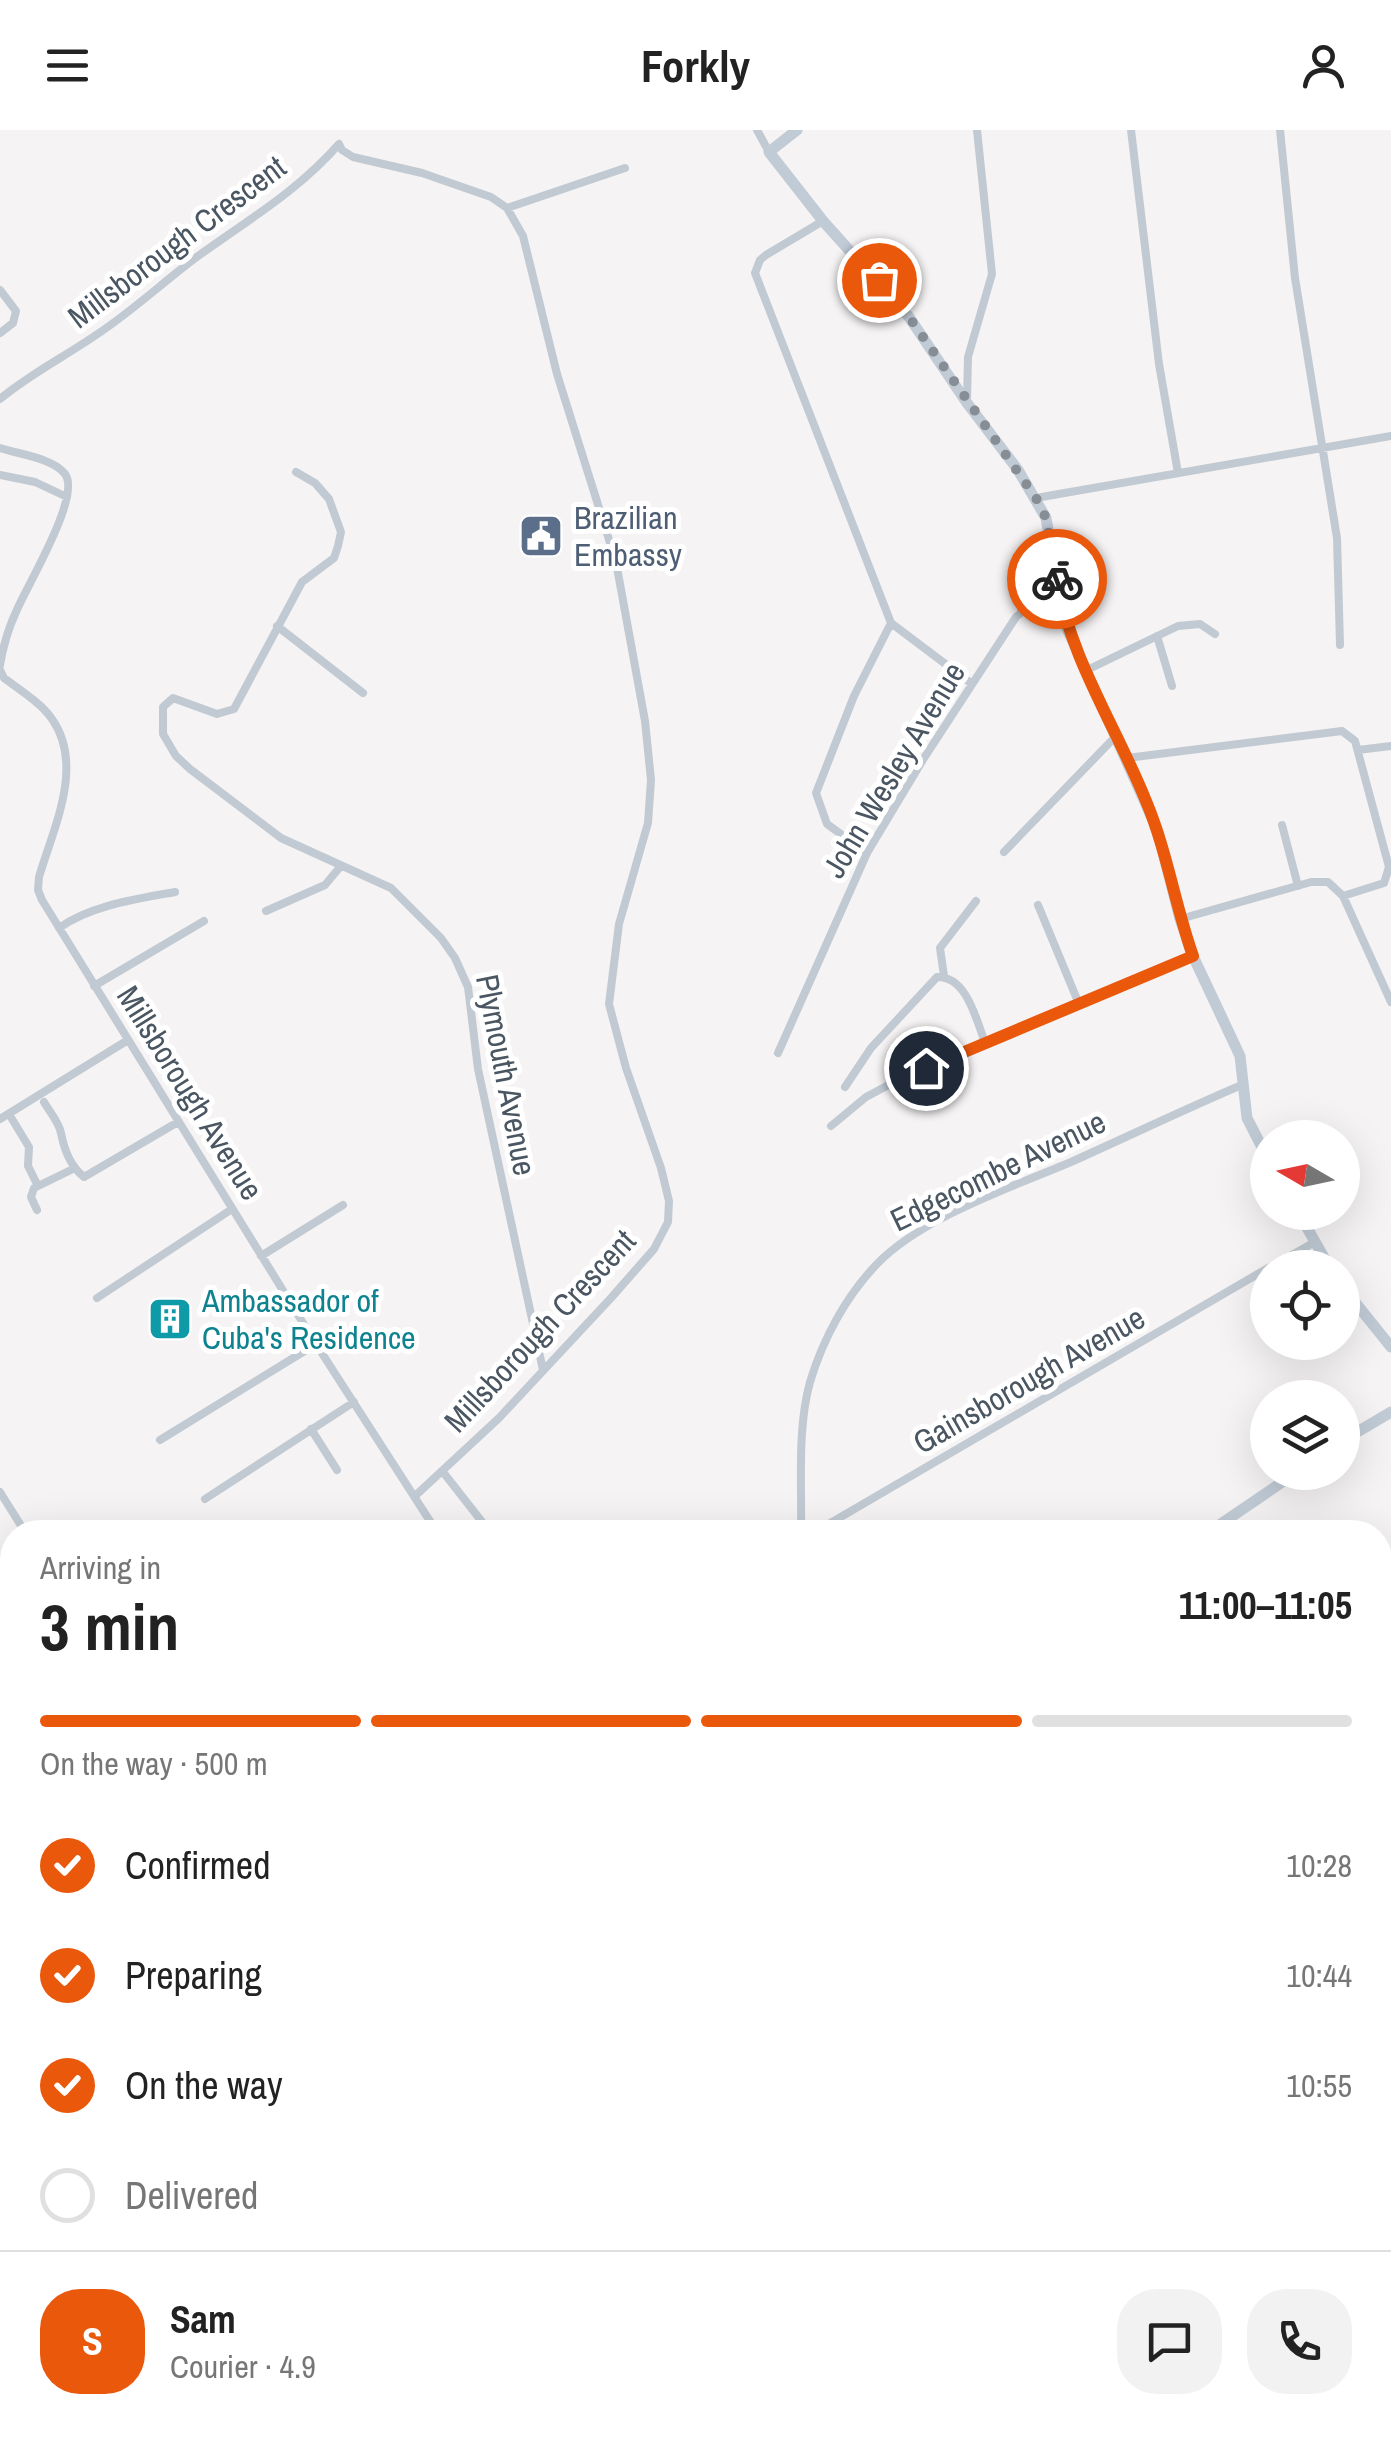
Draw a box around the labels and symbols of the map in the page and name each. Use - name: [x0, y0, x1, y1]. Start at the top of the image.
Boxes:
- street label: Millsborough Crescent: [59, 145, 294, 338]
- pin: [837, 238, 922, 323]
- place label: Brazilian Embassy: [574, 496, 682, 576]
- public building icon: Brazilian Embassy: [518, 513, 564, 559]
- courier: [1007, 529, 1107, 629]
- street label: John Wesley Avenue: [812, 654, 975, 885]
- street label: Plymouth Avenue: [466, 971, 547, 1179]
- street label: Millsborough Avenue: [107, 978, 273, 1208]
- pin: [884, 1026, 969, 1111]
- street label: Edgecombe Avenue: [883, 1100, 1113, 1241]
- north arrow: [1250, 1120, 1360, 1230]
- street label: Millsborough Crescent: [434, 1220, 645, 1441]
- place label: Ambassador of Cuba's Residence: [201, 1279, 416, 1359]
- building icon: Ambassador of Cuba's Residence: [147, 1296, 193, 1342]
- street label: Gainsborough Avenue: [905, 1296, 1152, 1463]

